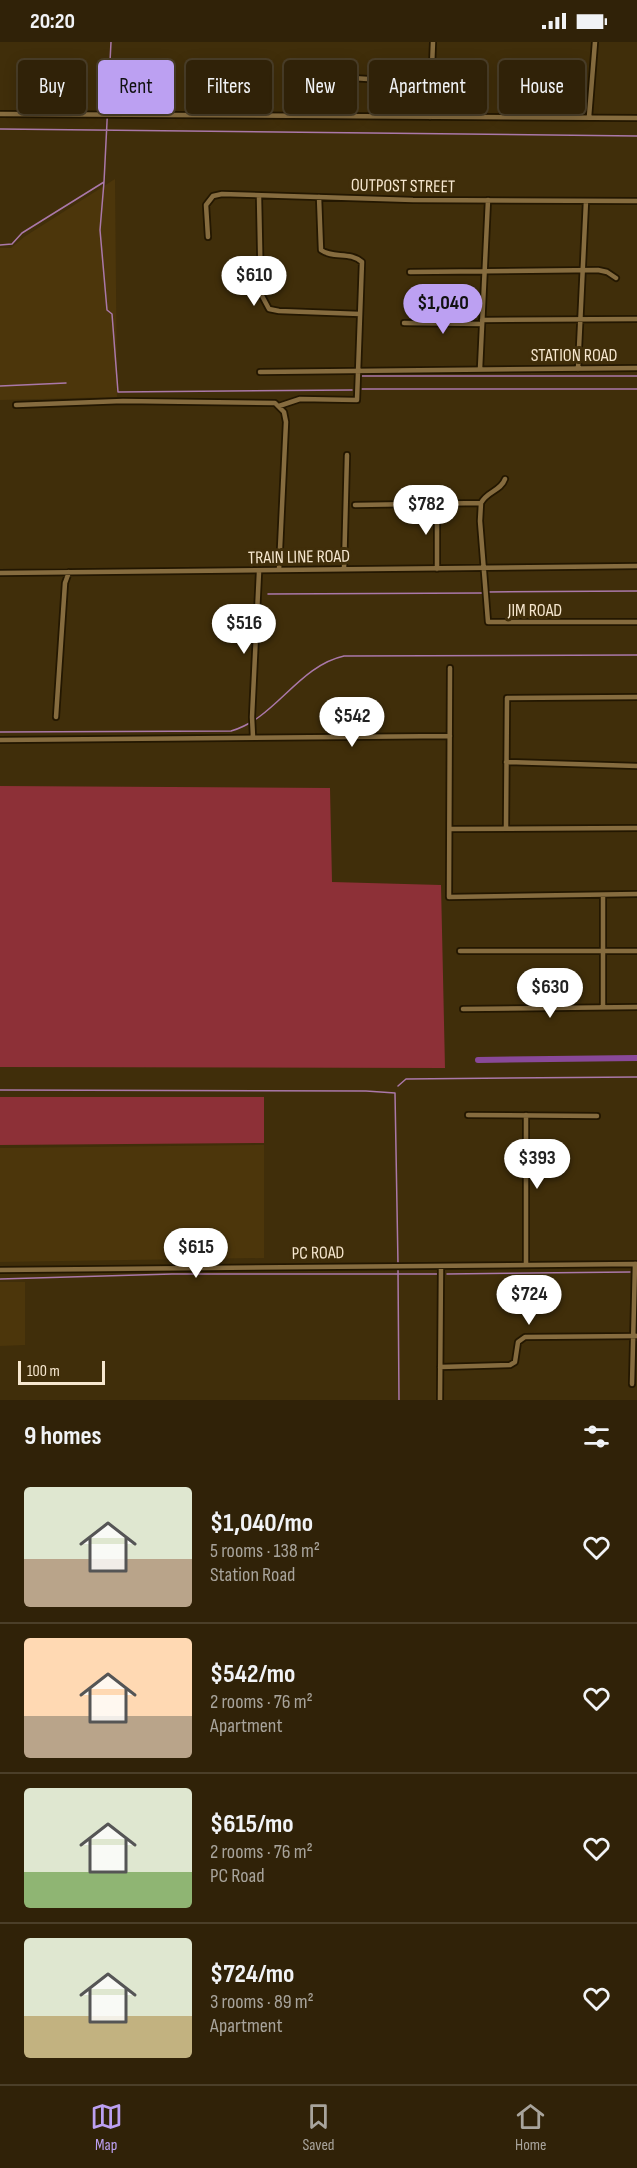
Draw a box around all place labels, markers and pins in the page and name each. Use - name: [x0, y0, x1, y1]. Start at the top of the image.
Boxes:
- pin: $610: [218, 256, 290, 307]
- pin: $1,040: [394, 284, 492, 335]
- pin: $782: [390, 485, 462, 536]
- pin: $516: [208, 604, 280, 655]
- pin: $542: [316, 697, 388, 748]
- pin: $630: [514, 968, 586, 1019]
- pin: $393: [501, 1139, 573, 1190]
- pin: $615: [160, 1228, 232, 1279]
- pin: $724: [493, 1275, 565, 1326]

